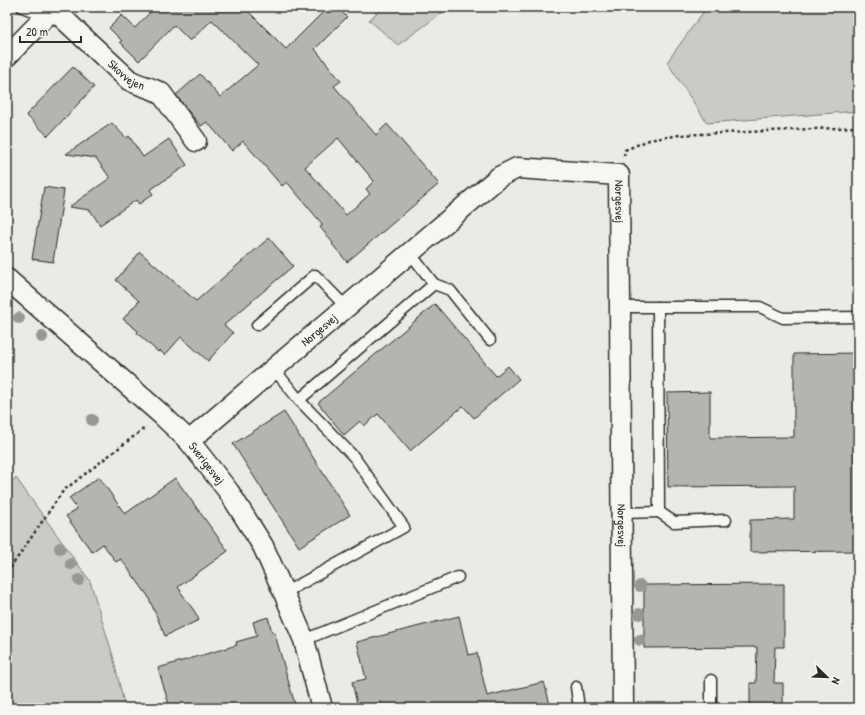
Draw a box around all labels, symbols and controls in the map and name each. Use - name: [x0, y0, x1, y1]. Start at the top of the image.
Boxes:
- scale bar: [20, 18, 81, 44]
- text: 20 m: [26, 23, 48, 40]
- street label: Skovvejen: [104, 55, 147, 94]
- street label: Norgesvej: [611, 180, 628, 223]
- street label: Norgesvej: [297, 309, 341, 350]
- street label: Sverigesvej: [185, 438, 229, 488]
- street label: Norgesvej: [613, 504, 631, 547]
- north arrow: [807, 657, 847, 697]
- text: N: [829, 675, 844, 686]

